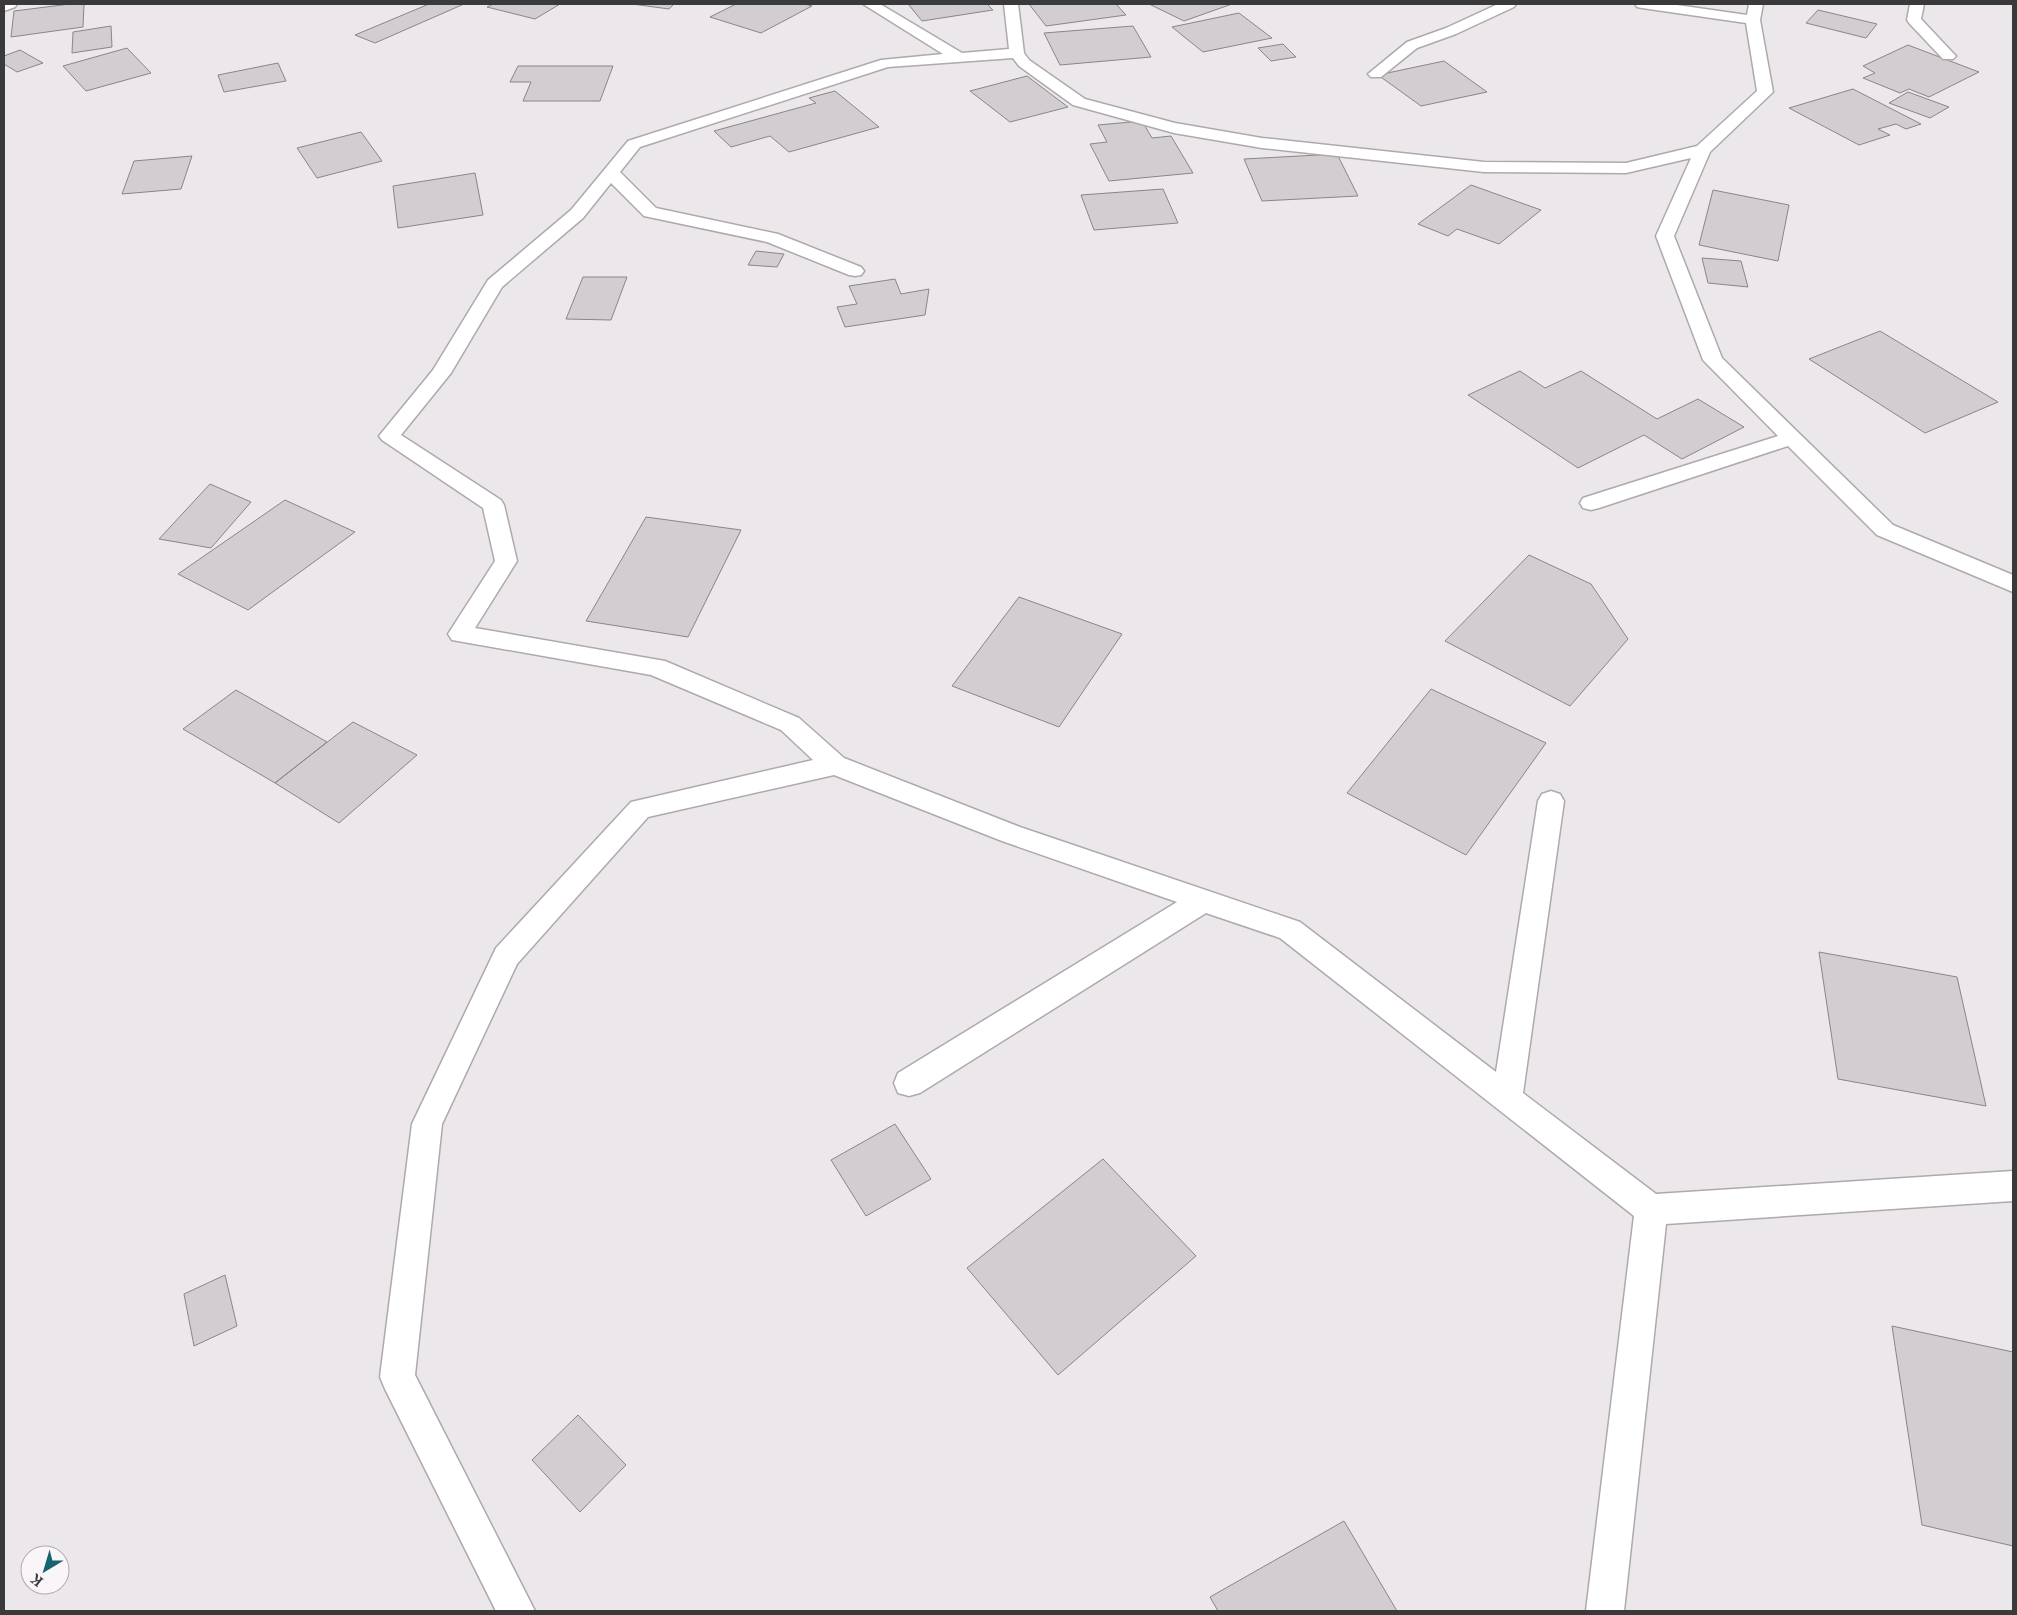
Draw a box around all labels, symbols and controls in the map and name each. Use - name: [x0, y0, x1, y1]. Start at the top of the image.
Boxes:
- north arrow: [20, 1545, 70, 1595]
- text: K: [27, 1570, 47, 1591]

